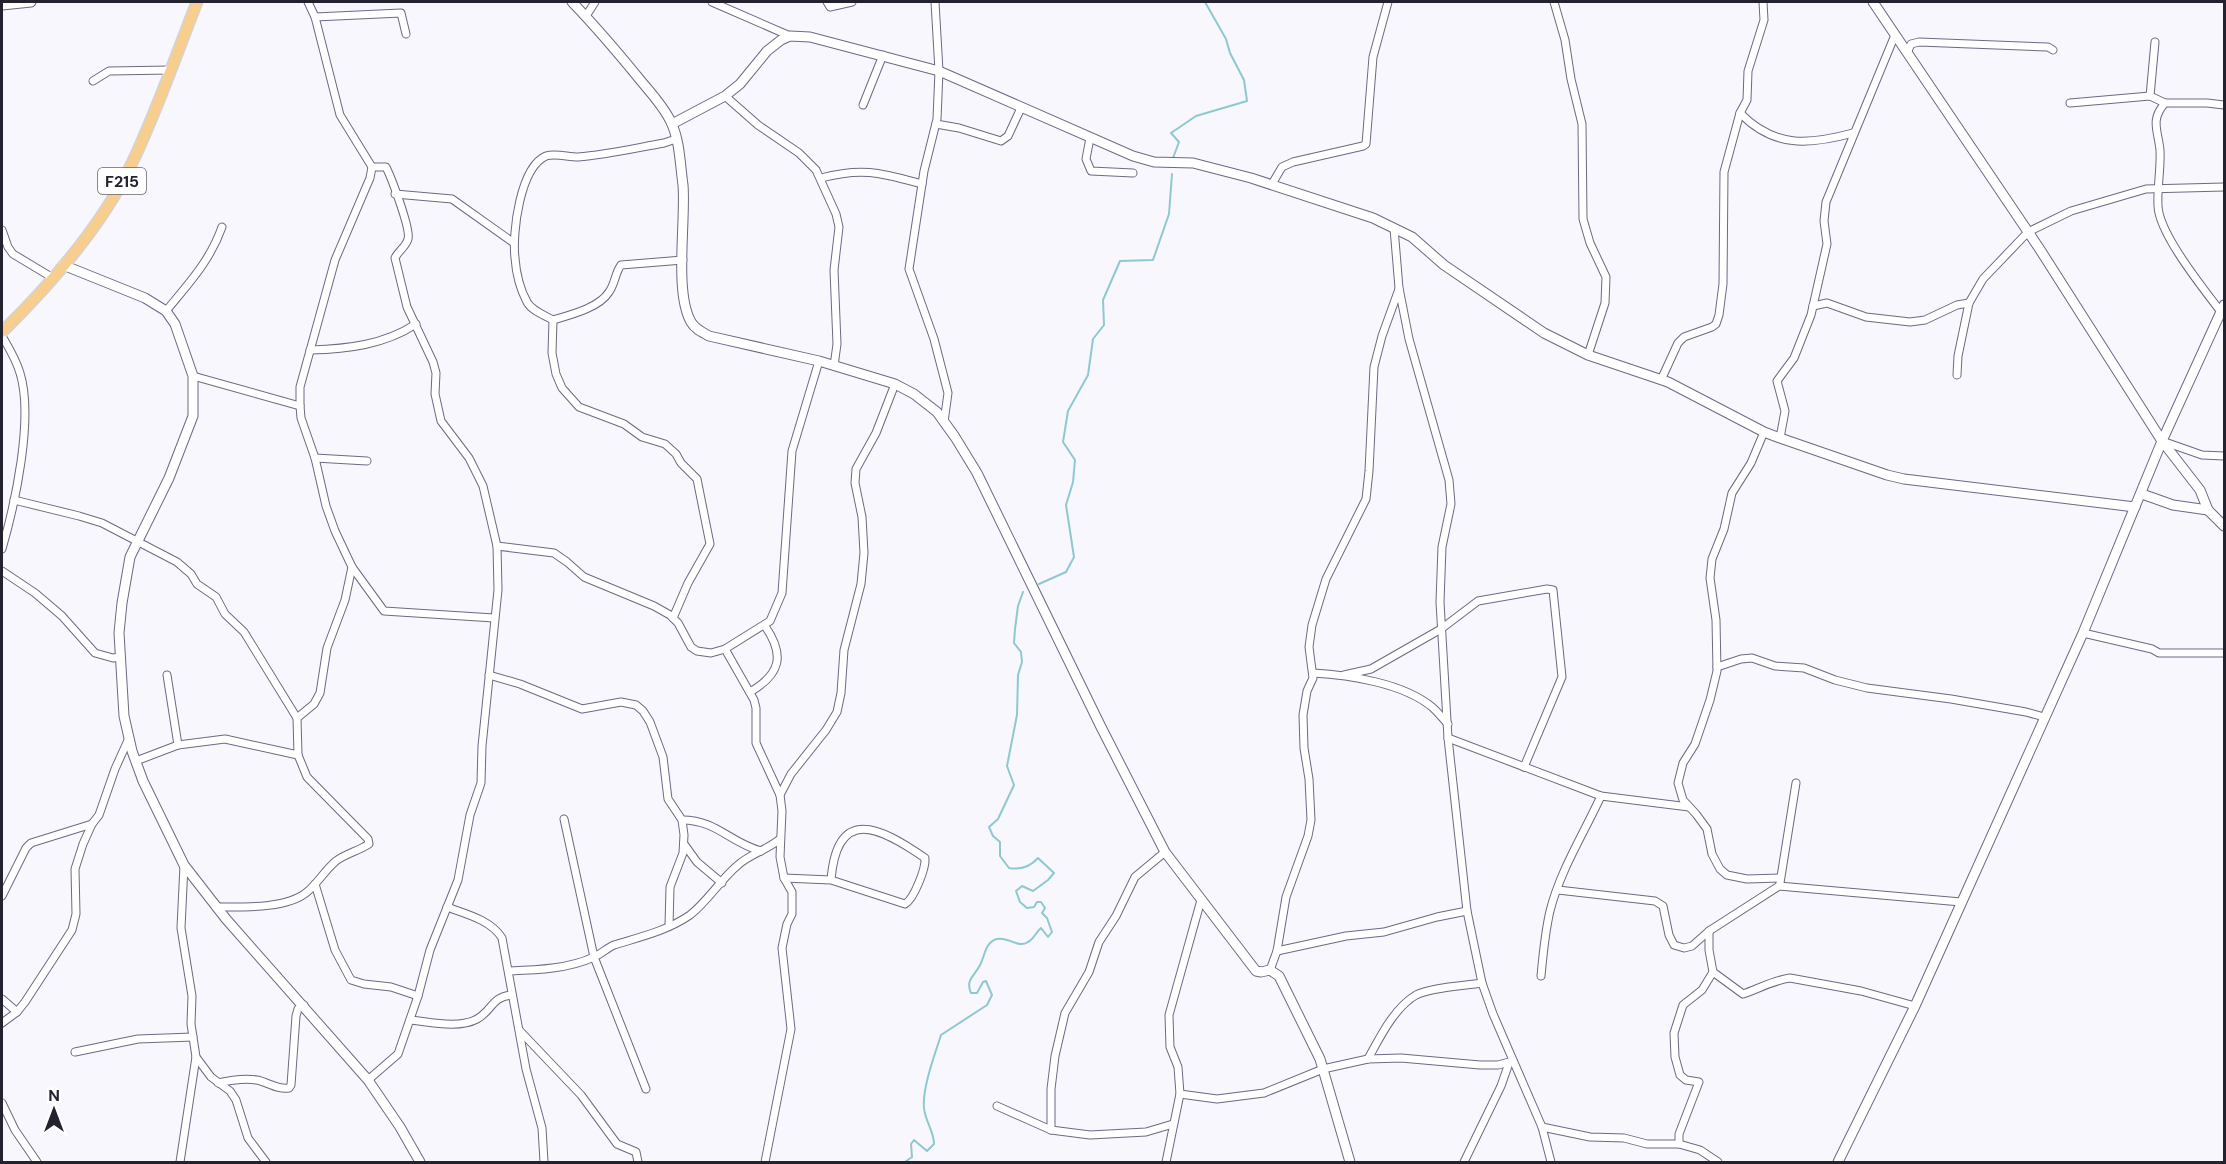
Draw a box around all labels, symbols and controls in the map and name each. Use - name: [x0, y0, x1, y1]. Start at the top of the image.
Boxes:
- road number: F215: [98, 168, 146, 194]
- north arrow: [24, 1080, 84, 1140]
- text: N: [48, 1085, 60, 1106]

